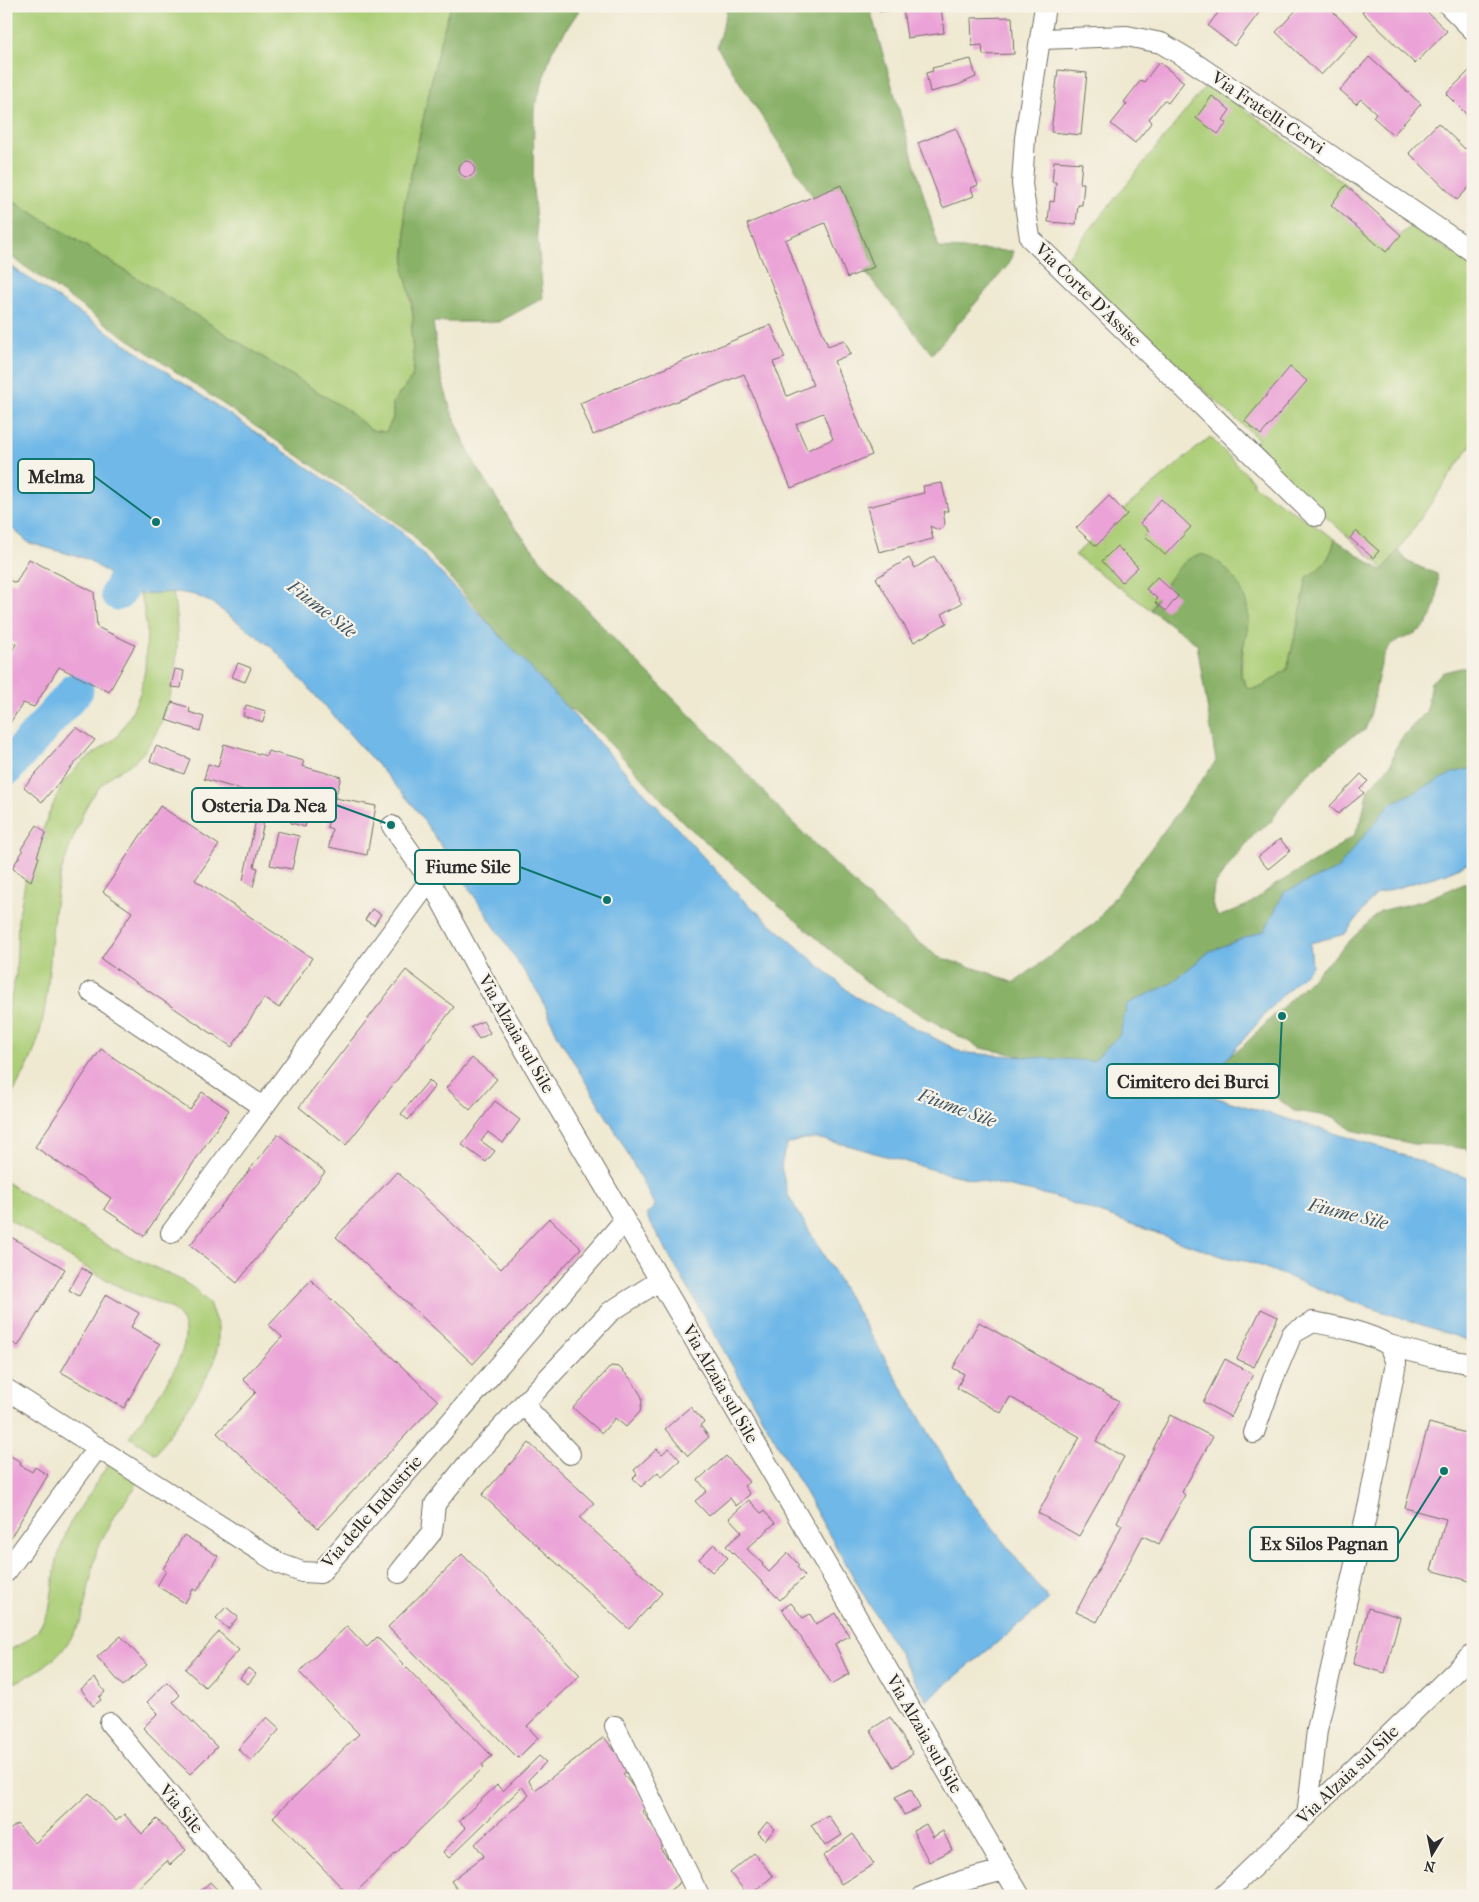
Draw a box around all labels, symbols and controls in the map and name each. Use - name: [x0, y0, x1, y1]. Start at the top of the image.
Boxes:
- street label: Via Fratelli Cervi: [1206, 67, 1329, 159]
- street label: Via Corte D'Assise: [1030, 238, 1146, 351]
- callout: Melma: [18, 459, 94, 493]
- text: Melma: [27, 466, 85, 488]
- water label: Fiume Sile: [282, 575, 362, 643]
- callout: Osteria Da Nea: [192, 788, 336, 822]
- text: Osteria Da Nea: [202, 795, 327, 817]
- callout: Fiume Sile: [415, 850, 520, 884]
- text: Fiume Sile: [424, 856, 511, 878]
- street label: Via Alzaia sul Sile: [473, 970, 559, 1097]
- callout: Cimitero dei Burci: [1107, 1064, 1279, 1098]
- text: Cimitero dei Burci: [1117, 1071, 1269, 1093]
- water label: Fiume Sile: [914, 1083, 1000, 1133]
- water label: Fiume Sile: [1305, 1193, 1391, 1235]
- street label: Via Alzaia sul Sile: [677, 1320, 763, 1447]
- street label: Via delle Industrie: [317, 1451, 427, 1573]
- callout: Ex Silos Pagnan: [1250, 1527, 1398, 1561]
- text: Ex Silos Pagnan: [1260, 1533, 1389, 1555]
- street label: Via Alzaia sul Sile: [881, 1670, 967, 1797]
- street label: Via Alzaia sul Sile: [1292, 1721, 1403, 1830]
- street label: Via Sile: [154, 1779, 208, 1838]
- north arrow: [1406, 1830, 1456, 1880]
- text: N: [1423, 1857, 1437, 1876]

